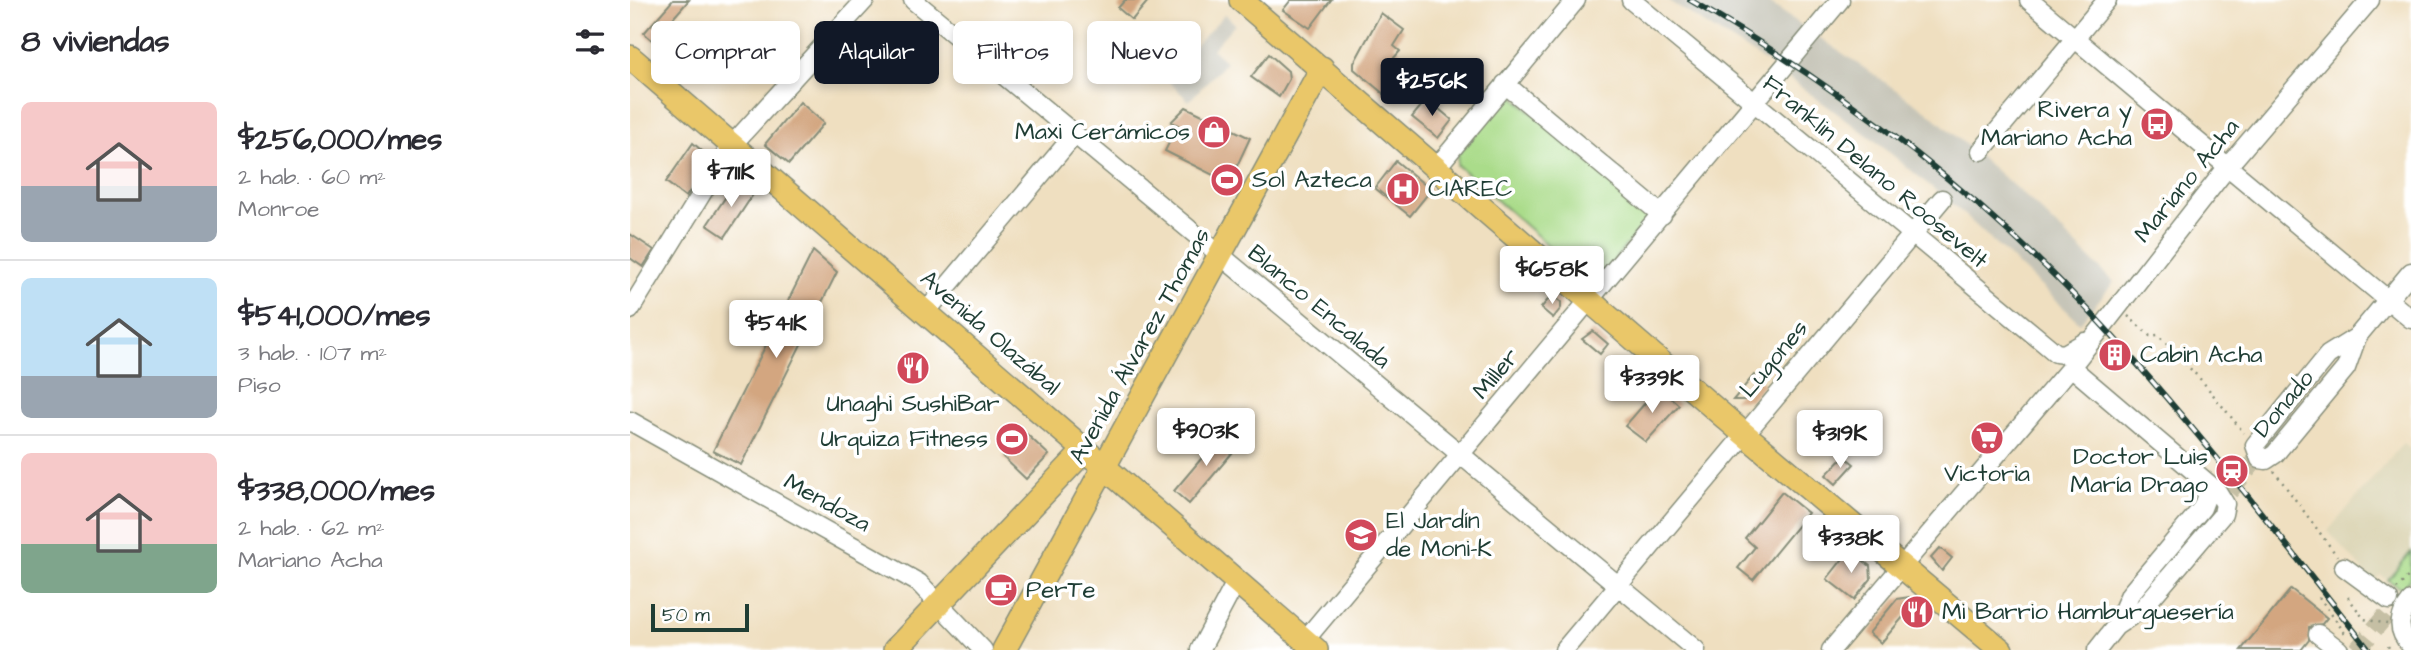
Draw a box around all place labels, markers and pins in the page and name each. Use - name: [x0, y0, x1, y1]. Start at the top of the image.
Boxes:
- pin: $256K: [1383, 58, 1481, 118]
- place label: Rivera y Mariano Acha: [1981, 93, 2132, 155]
- bus stop icon: Rivera y Mariano Acha: [2138, 105, 2176, 143]
- shop icon: Maxi Cerámicos: [1195, 113, 1233, 151]
- place label: Maxi Cerámicos: [1015, 115, 1190, 149]
- pin: $711K: [682, 150, 780, 209]
- sports icon: Sol Azteca: [1208, 161, 1246, 199]
- place label: Sol Azteca: [1252, 163, 1372, 197]
- hospital icon: CIAREC: [1384, 170, 1422, 208]
- place label: CIAREC: [1428, 172, 1512, 206]
- pin: $658K: [1503, 246, 1601, 306]
- pin: $541K: [727, 300, 825, 360]
- building icon: Cabin Acha: [2096, 336, 2134, 374]
- place label: Cabin Acha: [2140, 338, 2263, 372]
- restaurant icon: Unaghi SushiBar: [894, 349, 932, 387]
- pin: $339K: [1603, 356, 1701, 415]
- place label: Unaghi SushiBar: [827, 387, 999, 422]
- pin: $903K: [1157, 408, 1255, 468]
- pin: $319K: [1791, 410, 1889, 470]
- supermarket icon: Victoria: [1968, 419, 2006, 457]
- sports icon: Urquiza Fitness: [993, 420, 1031, 458]
- place label: Urquiza Fitness: [820, 422, 988, 456]
- place label: Doctor Luis María Drago: [2070, 440, 2208, 503]
- station icon: Doctor Luis María Drago: [2213, 452, 2251, 490]
- place label: Victoria: [1944, 457, 2030, 491]
- place label: El Jardín de Moni-K: [1386, 504, 1492, 566]
- school or university icon: El Jardín de Moni-K: [1342, 516, 1380, 554]
- pin: $338K: [1802, 516, 1900, 575]
- cafe icon: PerTe: [982, 571, 1020, 609]
- place label: PerTe: [1026, 573, 1095, 607]
- restaurant icon: Mi Barrio Hamburguesería: [1898, 593, 1936, 631]
- place label: Mi Barrio Hamburguesería: [1942, 595, 2234, 630]

